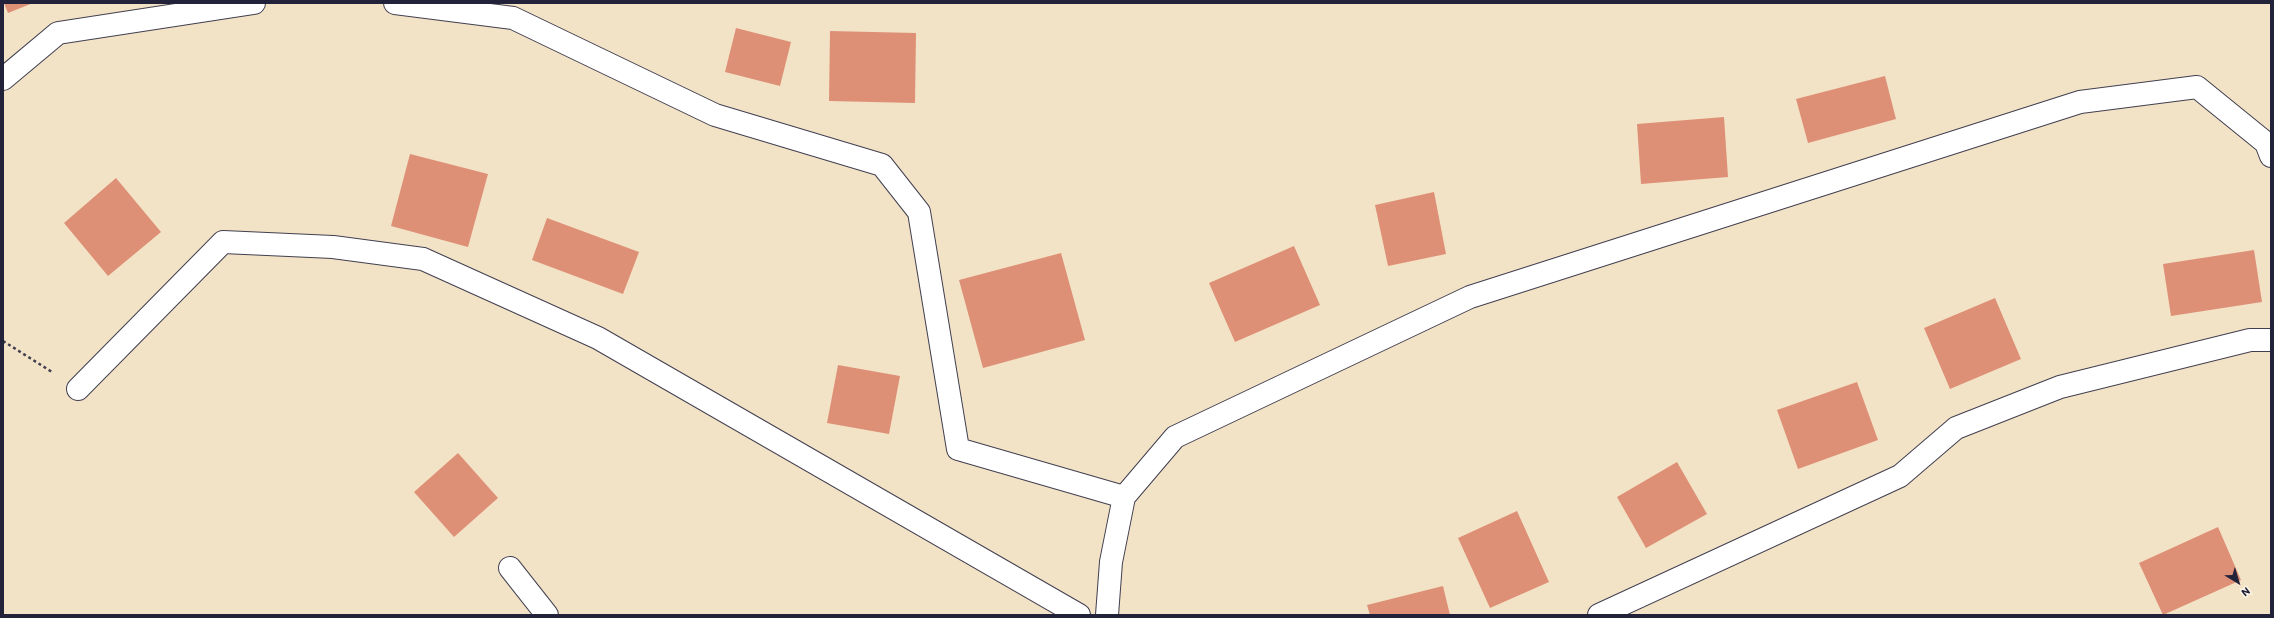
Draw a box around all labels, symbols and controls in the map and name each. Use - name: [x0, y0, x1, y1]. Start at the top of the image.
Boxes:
- north arrow: [2218, 562, 2258, 602]
- text: N: [2239, 584, 2253, 599]

